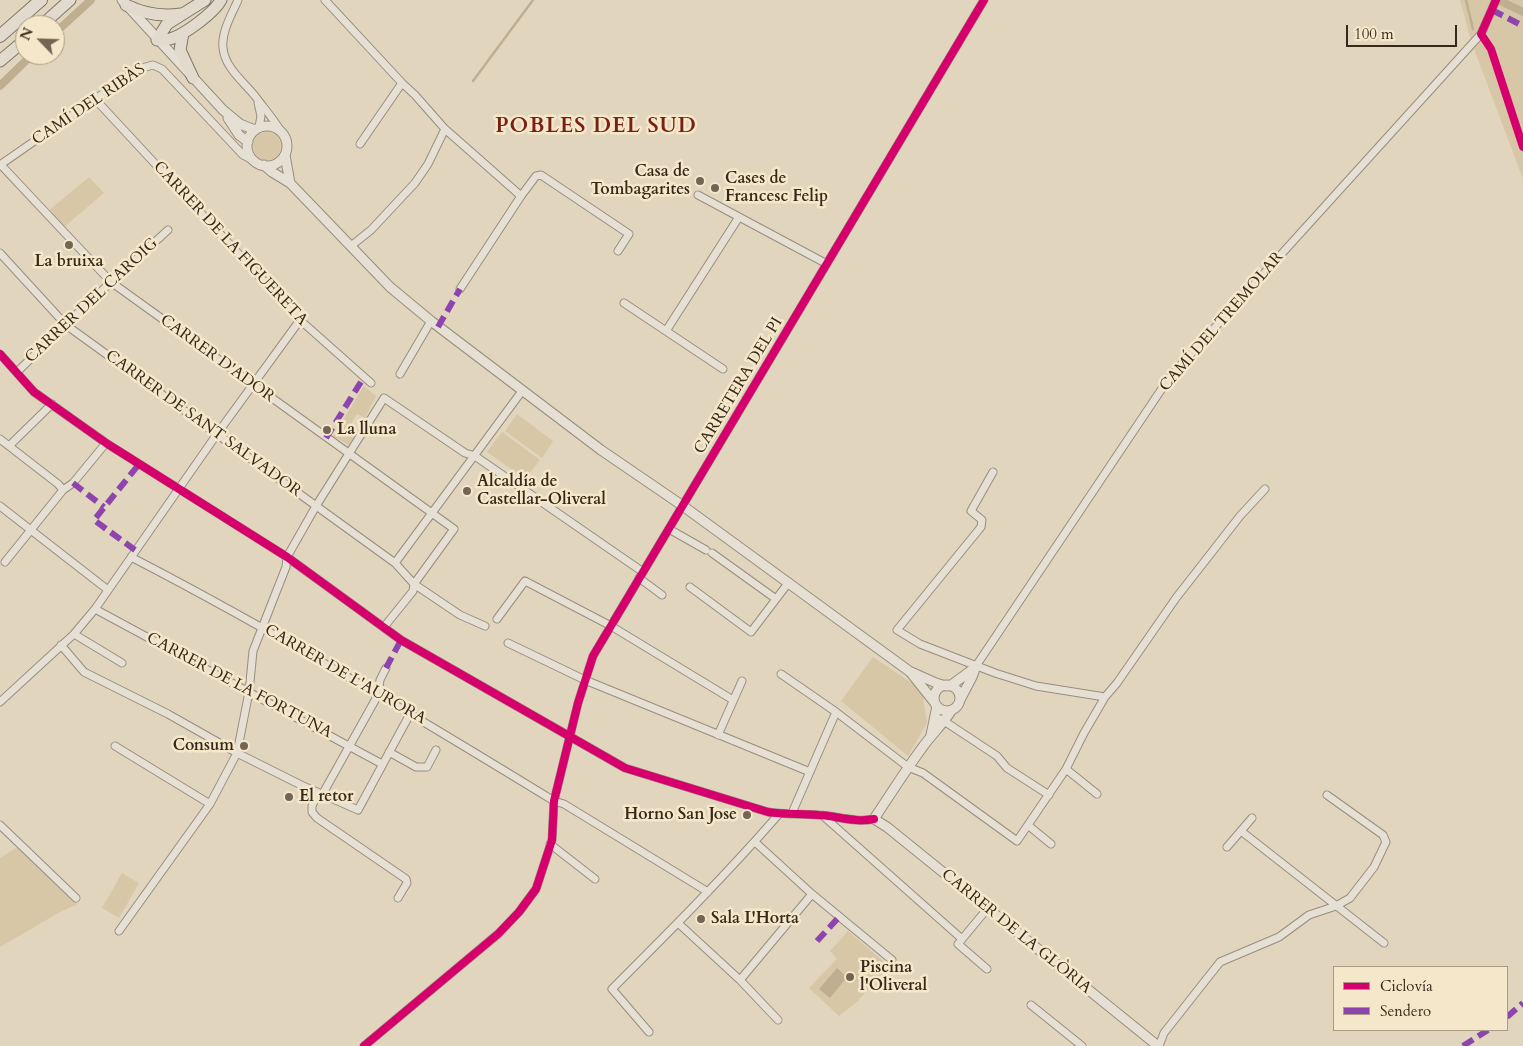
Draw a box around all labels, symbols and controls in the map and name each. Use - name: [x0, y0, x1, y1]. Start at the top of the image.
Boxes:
- north arrow: [15, 15, 65, 65]
- scale bar: [1348, 15, 1459, 47]
- text: 100 m: [1354, 24, 1394, 44]
- text: N: [16, 25, 38, 44]
- street label: CAMÍ DEL RIBÀS: [29, 60, 149, 150]
- district label: POBLES DEL SUD: [494, 114, 698, 140]
- street label: CARRER DE LA FIGUERETA: [149, 158, 311, 330]
- place label: Casa de Tombagarites: [591, 162, 690, 200]
- place label: Cases de Francesc Felip: [725, 169, 828, 207]
- marker: Casa de Tombagarites: [694, 175, 706, 187]
- marker: Cases de Francesc Felip: [709, 182, 721, 194]
- street label: CARRER DEL CAROIG: [22, 234, 162, 368]
- marker: La bruixa: [63, 239, 75, 251]
- street label: CAMÍ DEL TREMOLAR: [1156, 248, 1288, 396]
- place label: La bruixa: [34, 252, 104, 272]
- street label: CARRER D'ADOR: [156, 311, 278, 407]
- street label: CARRETERA DEL PI: [691, 314, 787, 458]
- street label: CARRER DE SANT SALVADOR: [101, 346, 305, 502]
- place label: La lluna: [337, 420, 396, 440]
- marker: La lluna: [321, 424, 333, 436]
- place label: Alcaldía de Castellar-Oliveral: [477, 472, 606, 510]
- marker: Alcaldía de Castellar-Oliveral: [461, 485, 473, 497]
- street label: CARRER DE L'AURORA: [261, 621, 429, 729]
- street label: CARRER DE LA FORTUNA: [143, 629, 335, 743]
- place label: Consum: [173, 736, 234, 756]
- marker: Consum: [238, 740, 250, 752]
- place label: El retor: [299, 787, 353, 807]
- marker: El retor: [283, 791, 295, 803]
- place label: Horno San Jose: [624, 805, 737, 825]
- marker: Horno San Jose: [741, 809, 753, 821]
- street label: CARRER DE LA GLÒRIA: [937, 865, 1095, 999]
- place label: Sala L'Horta: [711, 909, 799, 929]
- marker: Sala L'Horta: [695, 913, 707, 925]
- place label: Piscina l'Oliveral: [860, 958, 927, 996]
- legend: [1333, 966, 1508, 1031]
- marker: Piscina l'Oliveral: [844, 971, 856, 983]
- text: Ciclovía: [1380, 976, 1433, 996]
- text: Sendero: [1380, 1001, 1431, 1021]

